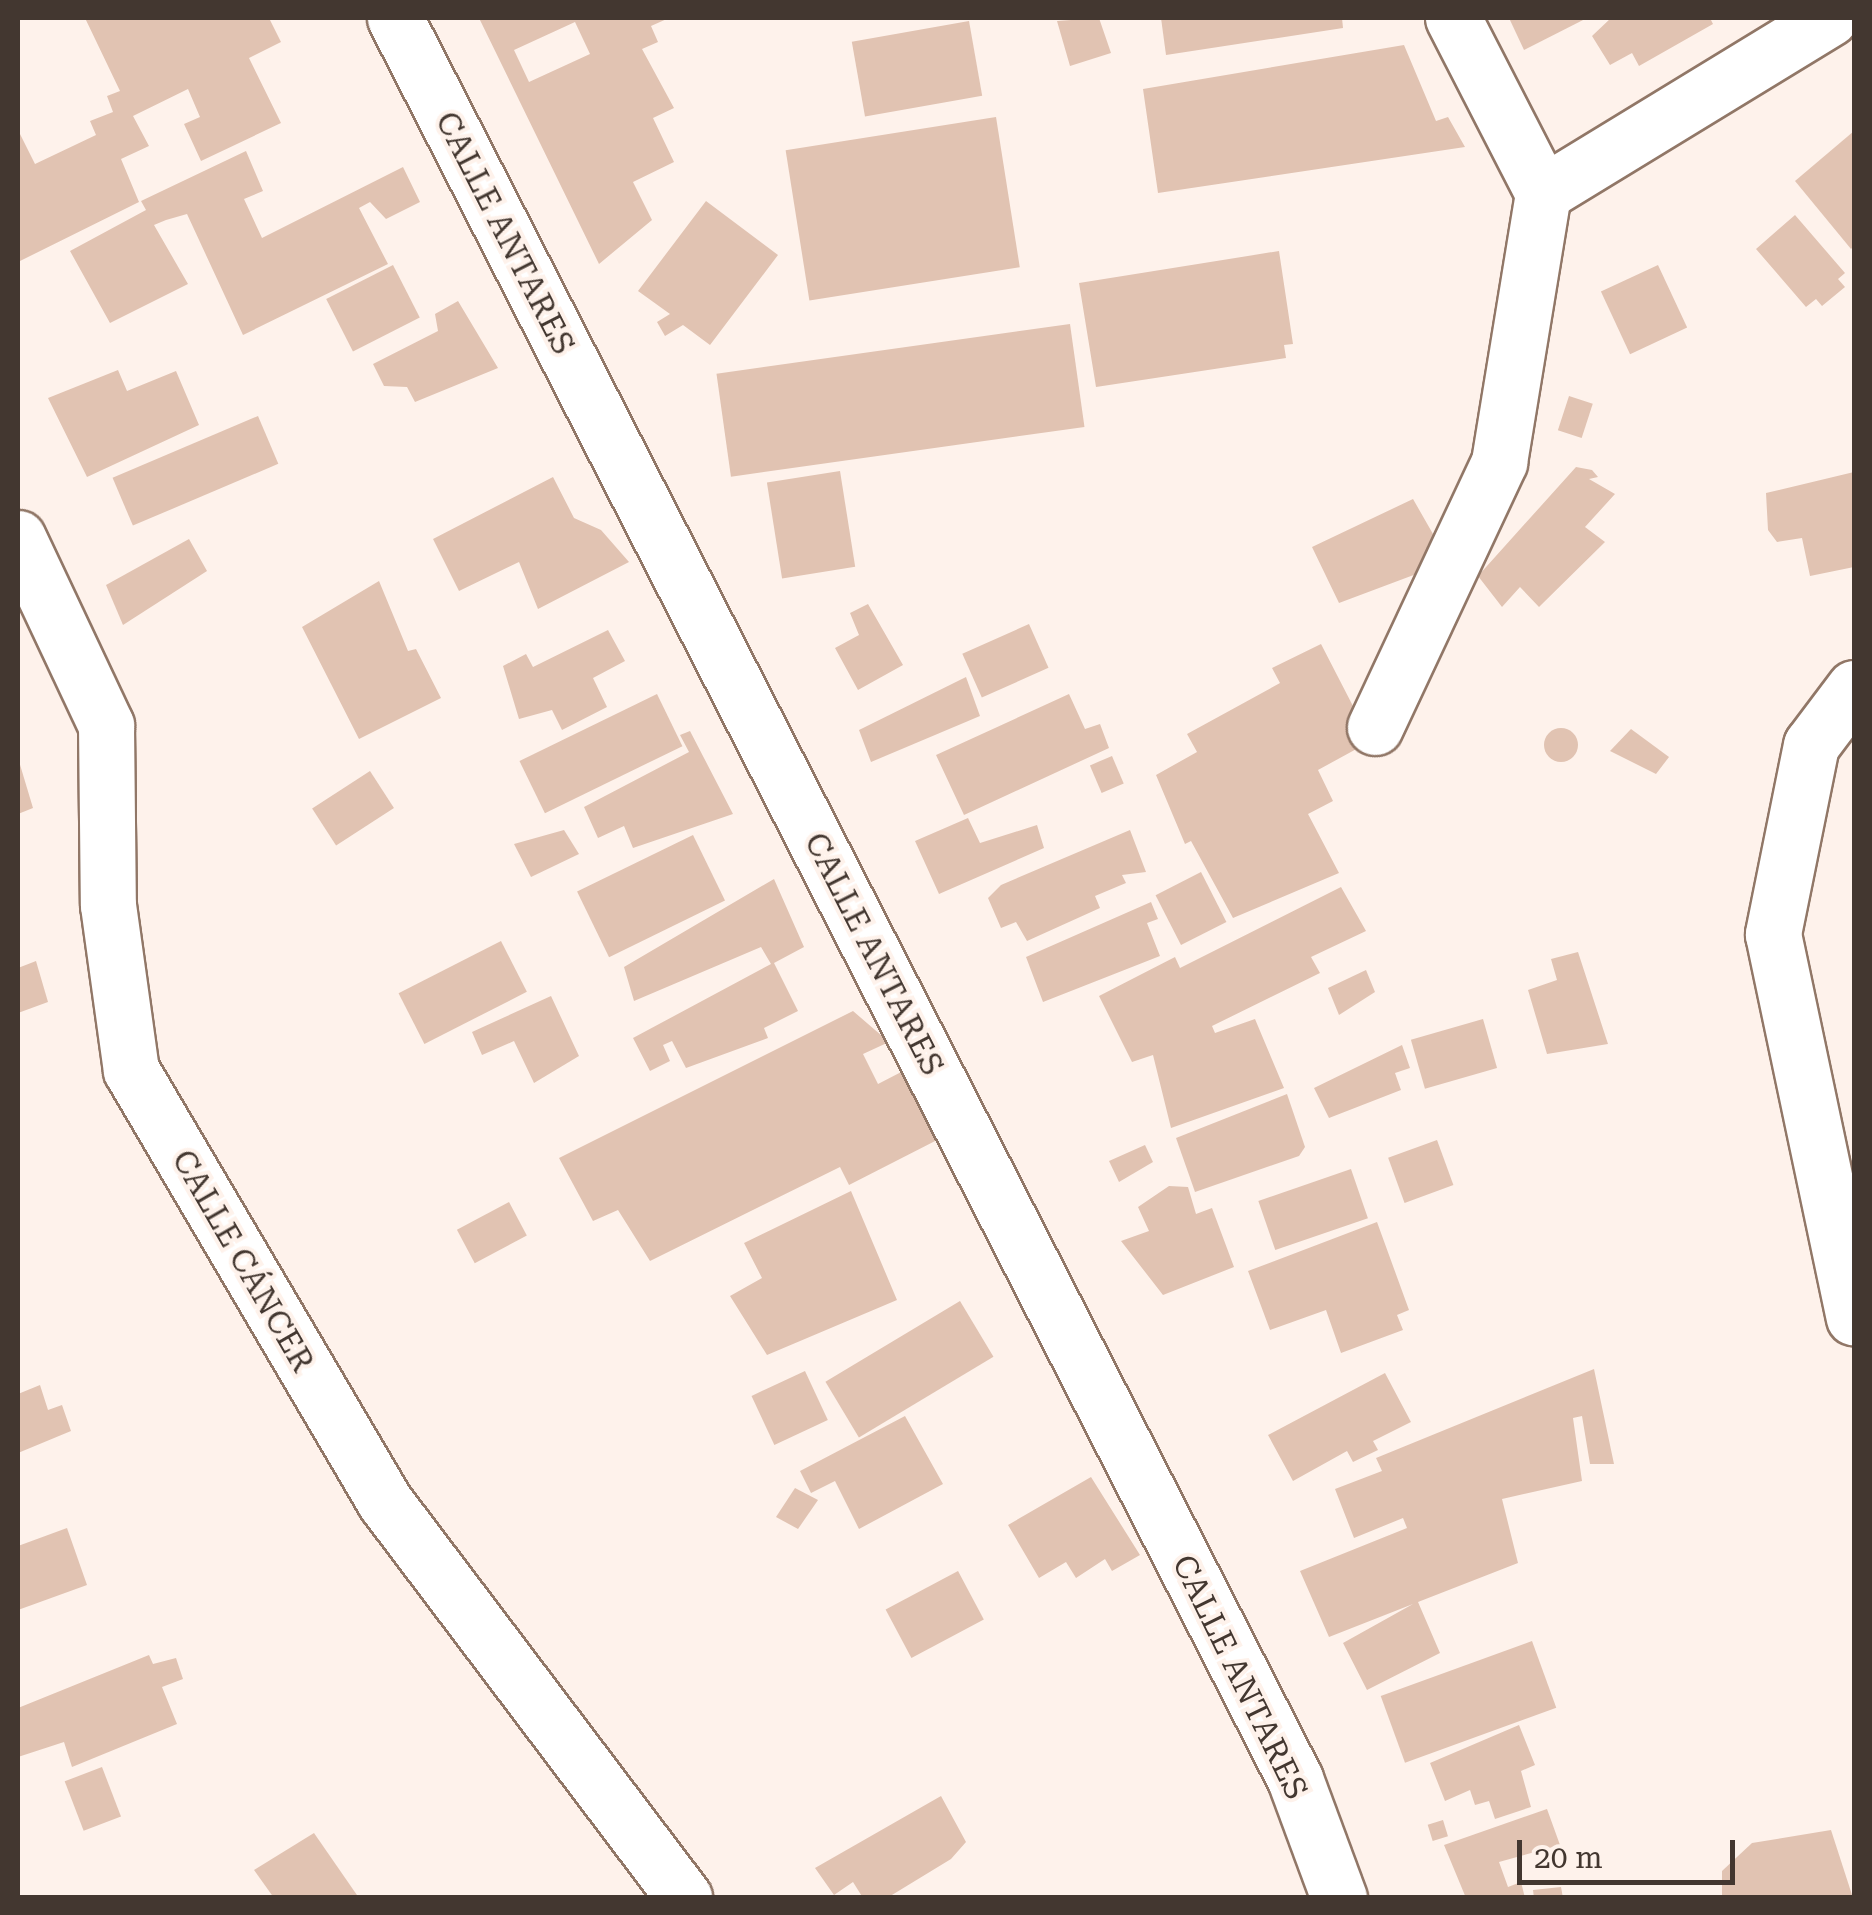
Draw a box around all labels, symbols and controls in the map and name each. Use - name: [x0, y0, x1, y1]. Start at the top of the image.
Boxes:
- street label: CALLE ANTARES: [427, 105, 583, 361]
- street label: CALLE ANTARES: [796, 826, 952, 1082]
- street label: CALLE CÁNCER: [164, 1143, 322, 1379]
- street label: CALLE ANTARES: [1164, 1549, 1316, 1805]
- scale bar: [1522, 1820, 1740, 1882]
- text: 20 m: [1534, 1840, 1603, 1875]

